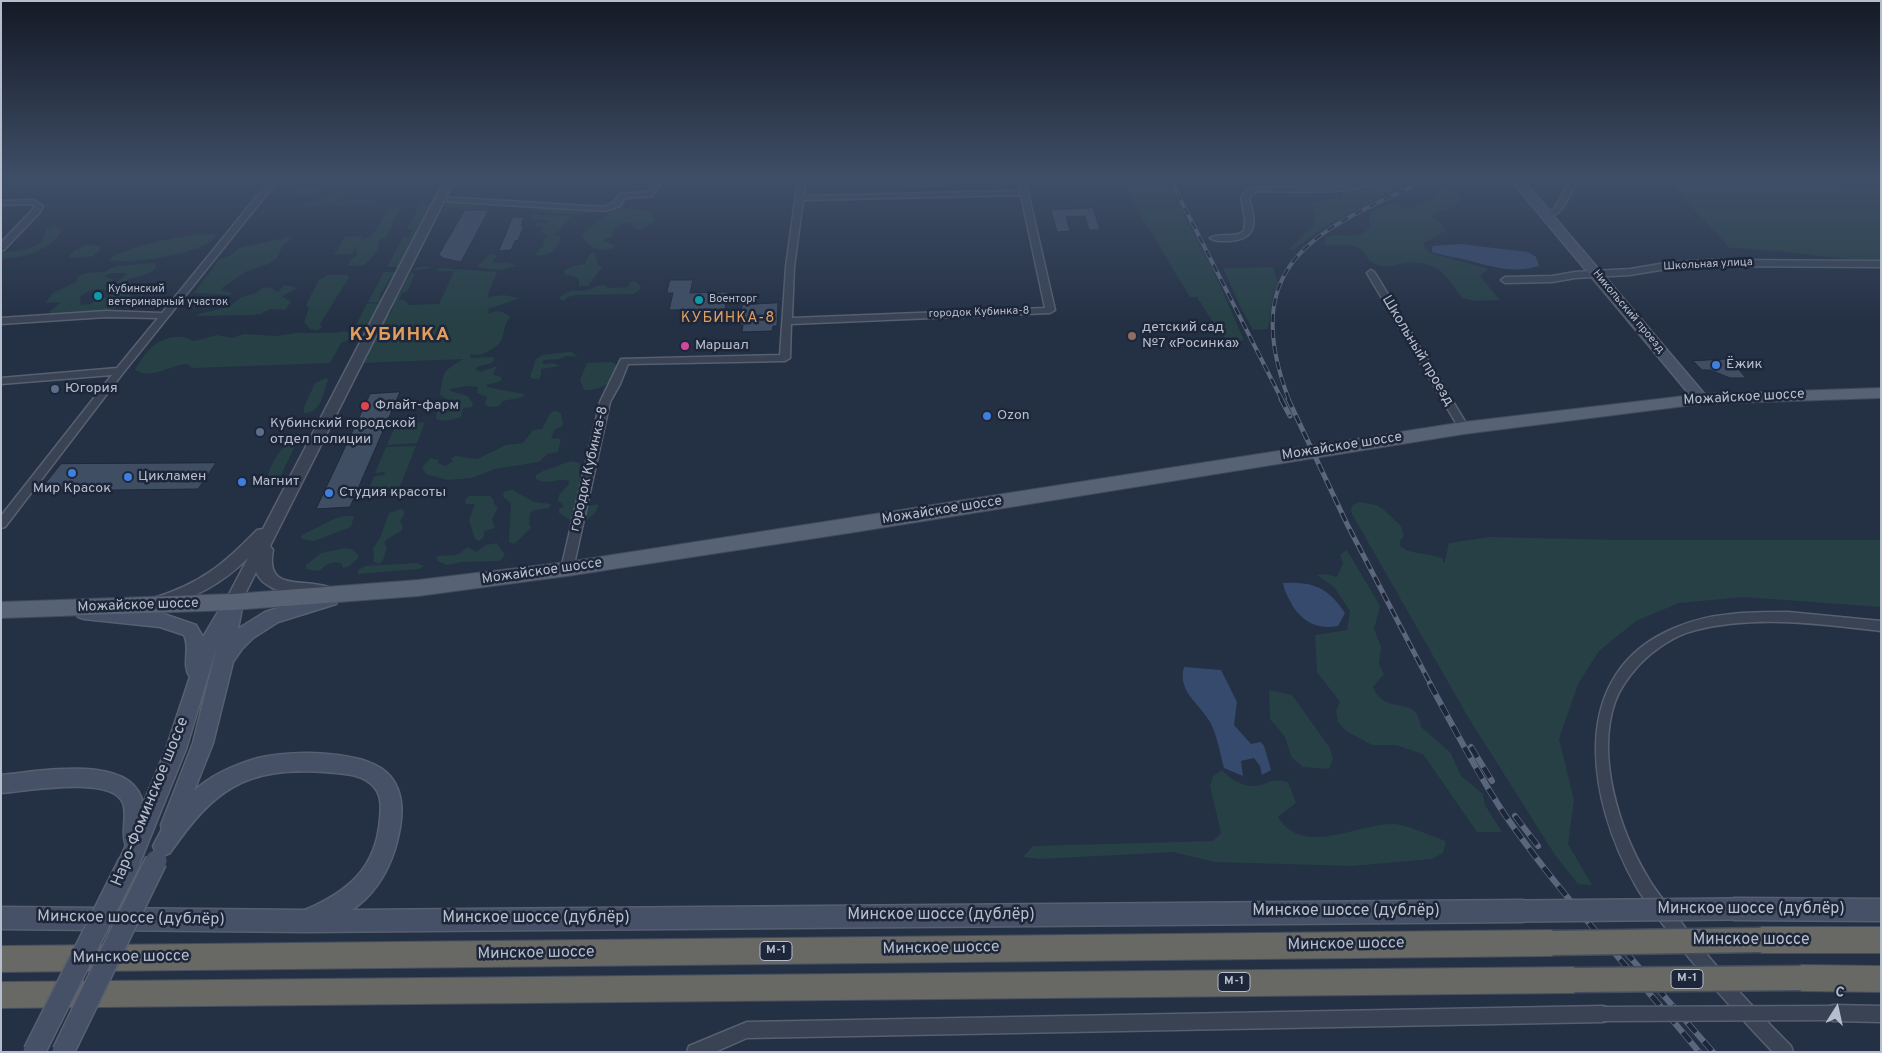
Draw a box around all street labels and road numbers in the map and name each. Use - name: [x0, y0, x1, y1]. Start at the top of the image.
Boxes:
- street label: Школьная улица: [1663, 256, 1753, 274]
- street label: Никольский проезд: [1589, 268, 1667, 356]
- street label: Школьный проезд: [1377, 293, 1457, 409]
- street label: городок Кубинка-8: [928, 305, 1030, 321]
- street label: Можайское шоссе: [1683, 386, 1805, 410]
- street label: городок Кубинка-8: [567, 405, 613, 533]
- street label: Можайское шоссе: [1281, 429, 1403, 465]
- street label: Можайское шоссе: [881, 493, 1003, 529]
- street label: Можайское шоссе: [481, 555, 603, 589]
- street label: Можайское шоссе: [77, 595, 199, 617]
- street label: Наро-Фоминское шоссе: [108, 715, 194, 889]
- street label: Минское шоссе (дублёр): [1657, 900, 1845, 920]
- street label: Минское шоссе (дублёр): [1252, 902, 1440, 922]
- street label: Минское шоссе (дублёр): [847, 906, 1035, 926]
- street label: Минское шоссе (дублёр): [37, 908, 225, 930]
- street label: Минское шоссе (дублёр): [442, 909, 630, 929]
- street label: Минское шоссе: [1692, 931, 1810, 951]
- street label: Минское шоссе: [1287, 934, 1405, 956]
- street label: Минское шоссе: [882, 938, 1000, 960]
- road number: М-1: [760, 941, 792, 960]
- street label: Минское шоссе: [477, 943, 595, 965]
- street label: Минское шоссе: [72, 947, 190, 969]
- road number: М-1: [1671, 970, 1703, 989]
- road number: М-1: [1218, 972, 1250, 992]

